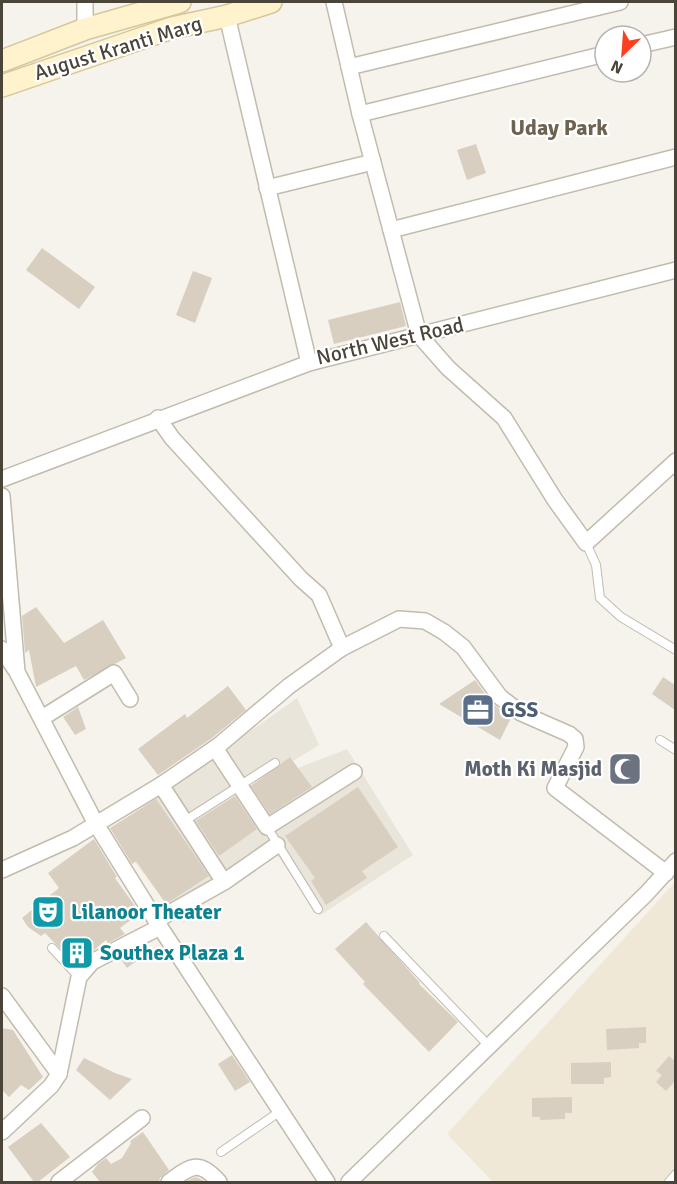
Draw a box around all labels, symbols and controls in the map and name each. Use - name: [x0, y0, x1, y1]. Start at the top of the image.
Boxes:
- street label: August Kranti Marg: [31, 10, 205, 86]
- north arrow: [593, 24, 653, 84]
- text: N: [608, 55, 626, 78]
- district label: Uday Park: [510, 114, 608, 141]
- street label: North West Road: [314, 311, 466, 371]
- office icon: GSS: [460, 692, 496, 728]
- place label: GSS: [501, 697, 538, 723]
- mosque icon: Moth Ki Masjid: [607, 751, 643, 787]
- place label: Moth Ki Masjid: [464, 756, 602, 782]
- theatre icon: Lilanoor Theater: [30, 894, 66, 930]
- place label: Lilanoor Theater: [71, 899, 222, 925]
- building icon: Southex Plaza 1: [59, 935, 95, 971]
- place label: Southex Plaza 1: [100, 940, 245, 966]

